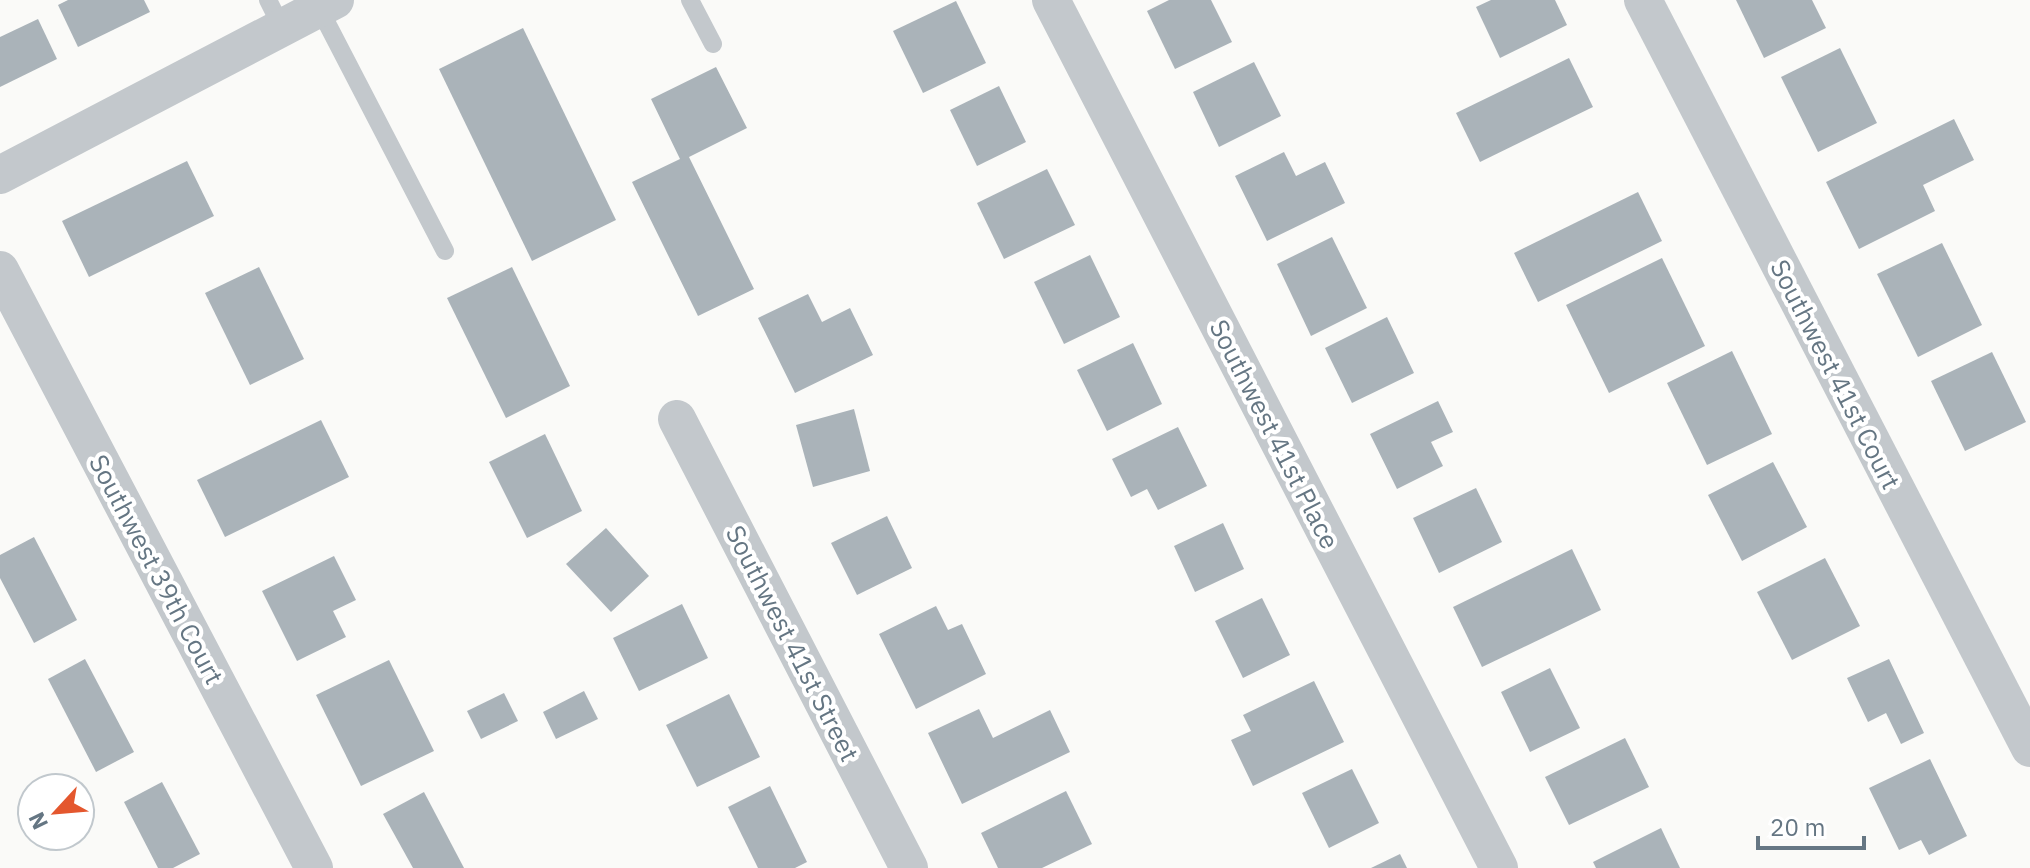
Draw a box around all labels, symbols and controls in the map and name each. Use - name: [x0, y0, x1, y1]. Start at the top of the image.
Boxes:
- street label: Southwest 41st Court: [1763, 253, 1909, 495]
- street label: Southwest 41st Place: [1202, 314, 1348, 554]
- street label: Southwest 39th Court: [82, 448, 232, 690]
- street label: Southwest 41st Street: [719, 519, 867, 767]
- north arrow: [16, 772, 96, 852]
- scale bar: [1758, 800, 1864, 850]
- text: N: [21, 807, 54, 835]
- text: 20 m: [1770, 811, 1825, 843]

